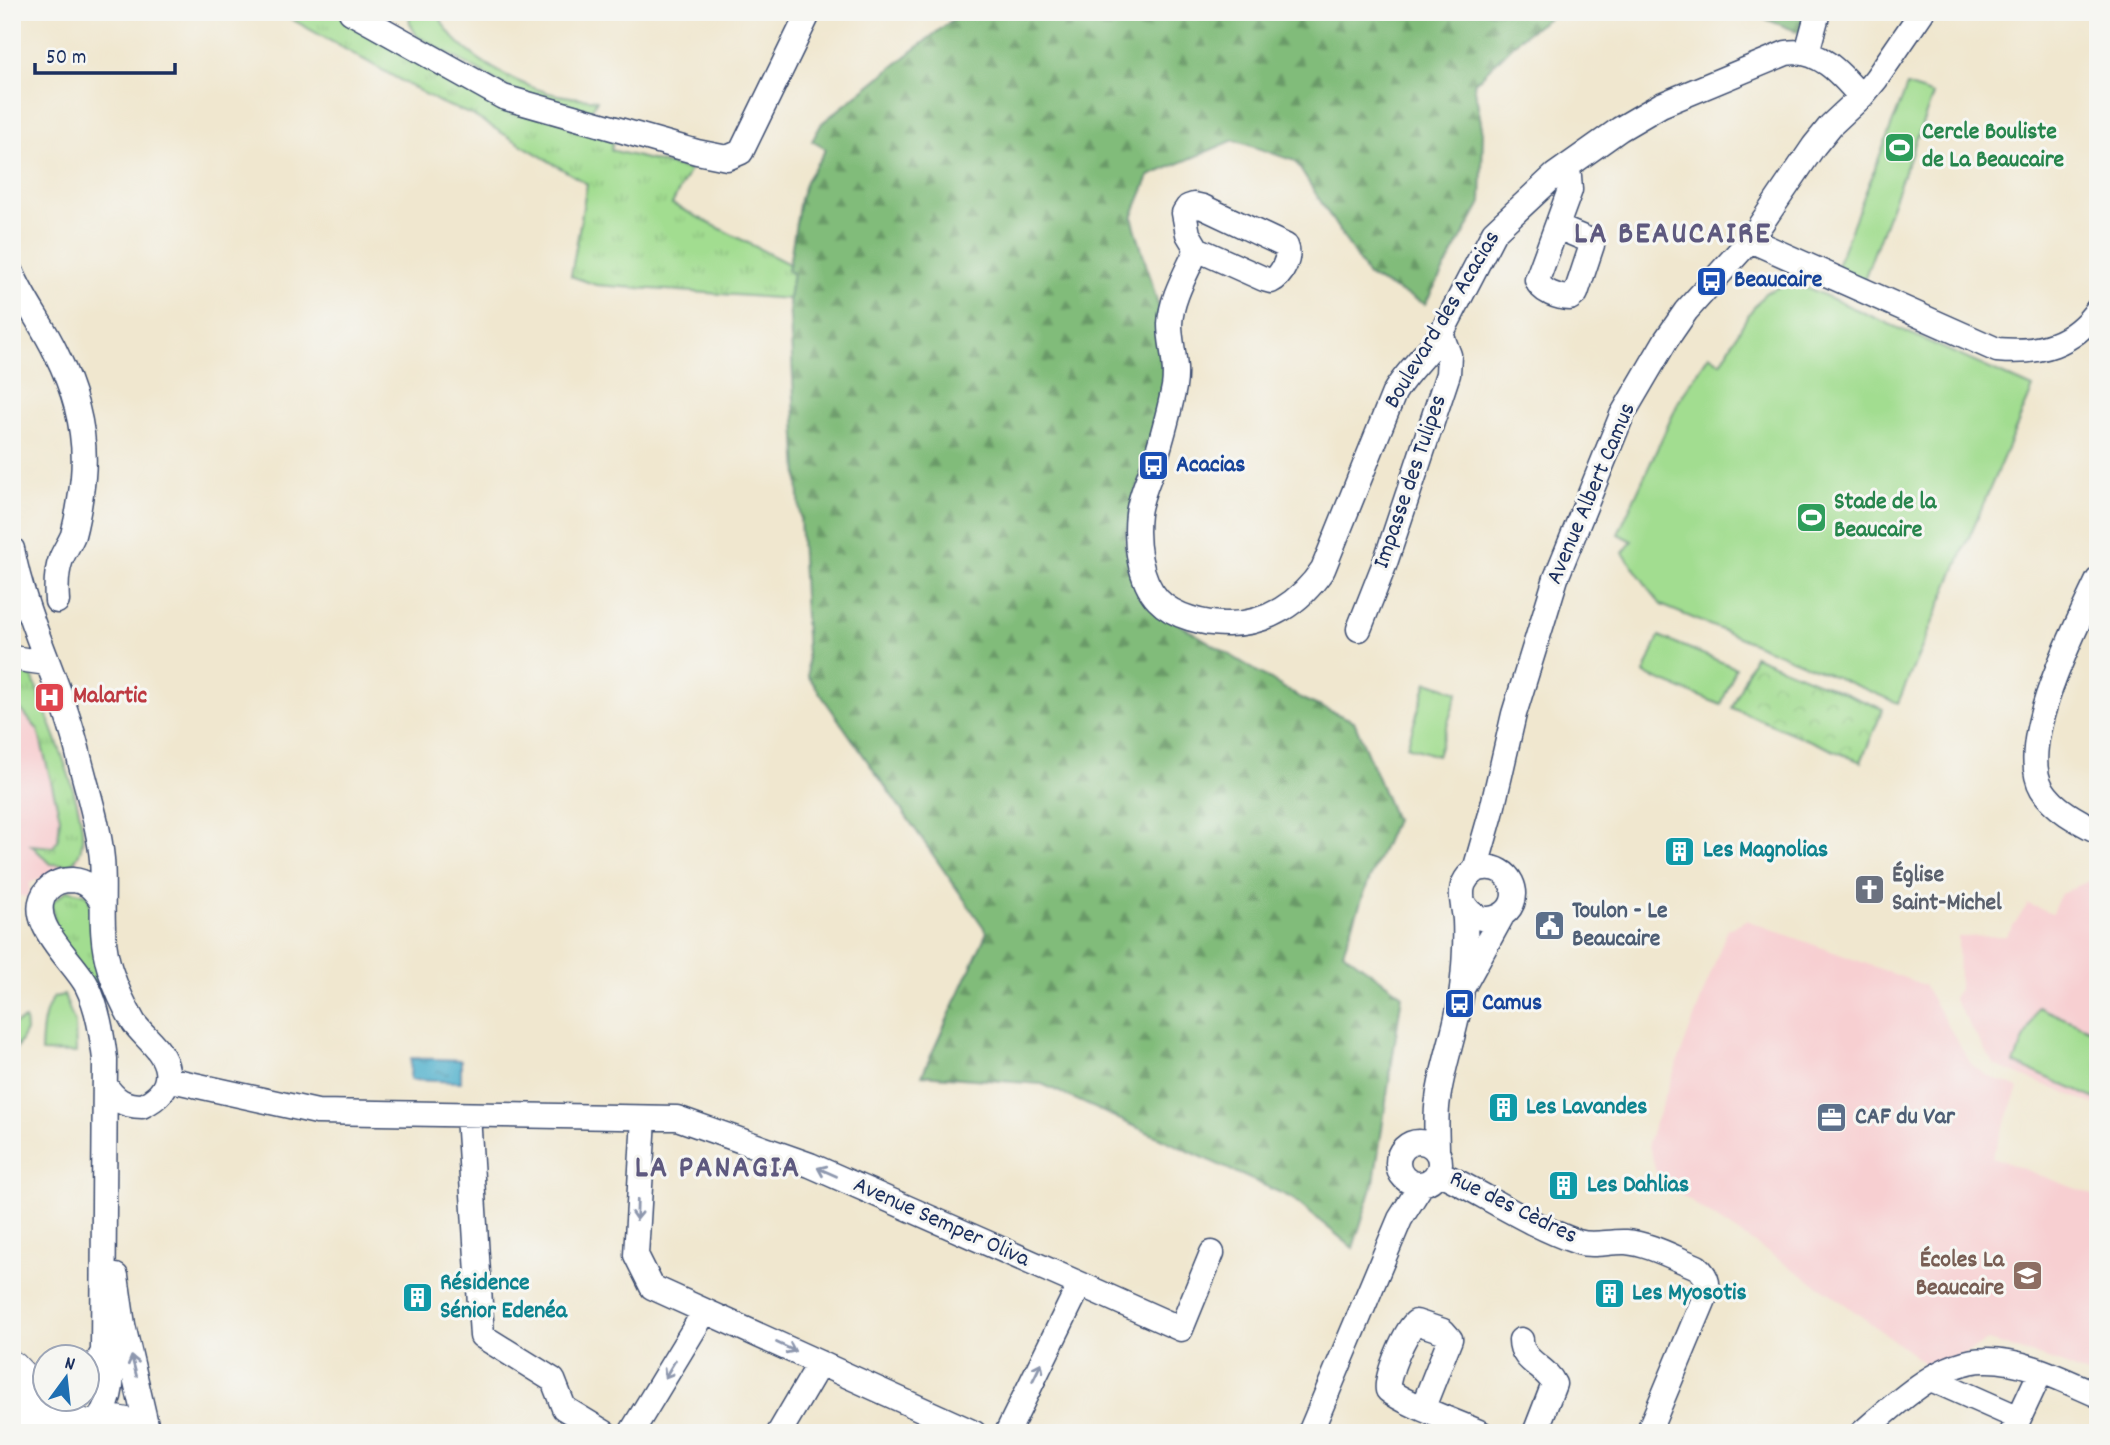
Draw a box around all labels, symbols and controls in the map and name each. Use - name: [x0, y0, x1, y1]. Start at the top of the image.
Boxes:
- scale bar: [35, 32, 175, 76]
- text: 50 m: [46, 44, 86, 74]
- place label: Cercle Bouliste de La Beaucaire: [1922, 116, 2065, 178]
- sports icon: Cercle Bouliste de La Beaucaire: [1882, 130, 1916, 164]
- district label: LA BEAUCAIRE: [1574, 213, 1772, 259]
- street label: Boulevard des Acacias: [1376, 224, 1510, 416]
- bus stop icon: Beaucaire: [1694, 264, 1728, 298]
- place label: Beaucaire: [1734, 264, 1823, 298]
- street label: Impasse des Tulipes: [1365, 391, 1457, 573]
- street label: Avenue Albert Camus: [1538, 398, 1646, 590]
- bus stop icon: Acacias: [1136, 449, 1170, 483]
- place label: Acacias: [1176, 449, 1245, 483]
- place label: Stade de la Beaucaire: [1834, 486, 1937, 548]
- sports icon: Stade de la Beaucaire: [1794, 500, 1828, 534]
- hospital icon: Malartic: [33, 680, 67, 714]
- place label: Malartic: [73, 680, 147, 714]
- building icon: Les Magnolias: [1663, 834, 1697, 868]
- place label: Les Magnolias: [1703, 834, 1828, 868]
- place label: Église Saint-Michel: [1892, 859, 2002, 921]
- church icon: Église Saint-Michel: [1852, 873, 1886, 907]
- place label: Toulon - Le Beaucaire: [1572, 895, 1668, 957]
- public building icon: Toulon - Le Beaucaire: [1532, 909, 1566, 943]
- bus stop icon: Camus: [1442, 987, 1476, 1021]
- place label: Camus: [1482, 987, 1542, 1021]
- building icon: Les Lavandes: [1486, 1091, 1520, 1125]
- place label: Les Lavandes: [1526, 1091, 1647, 1125]
- office icon: CAF du Var: [1815, 1101, 1849, 1135]
- place label: CAF du Var: [1855, 1101, 1956, 1135]
- district label: LA PANAGIA: [635, 1147, 801, 1193]
- street label: Rue des Cèdres: [1443, 1162, 1583, 1254]
- one-way arrow: [817, 1165, 838, 1178]
- street label: Avenue Semper Oliva: [847, 1169, 1035, 1277]
- building icon: Les Dahlias: [1547, 1169, 1581, 1203]
- place label: Les Dahlias: [1587, 1169, 1689, 1203]
- one-way arrow: [631, 1198, 644, 1221]
- place label: Écoles La Beaucaire: [1916, 1244, 2005, 1306]
- school or university icon: Écoles La Beaucaire: [2010, 1258, 2044, 1292]
- place label: Résidence Sénior Edenéa: [440, 1267, 568, 1329]
- building icon: Les Myosotis: [1592, 1277, 1626, 1311]
- place label: Les Myosotis: [1632, 1277, 1747, 1311]
- building icon: Résidence Sénior Edenéa: [400, 1281, 434, 1315]
- one-way arrow: [775, 1341, 796, 1355]
- north arrow: [32, 1344, 102, 1414]
- text: N: [61, 1351, 78, 1379]
- one-way arrow: [127, 1355, 140, 1378]
- one-way arrow: [663, 1358, 677, 1378]
- one-way arrow: [1031, 1362, 1045, 1383]

